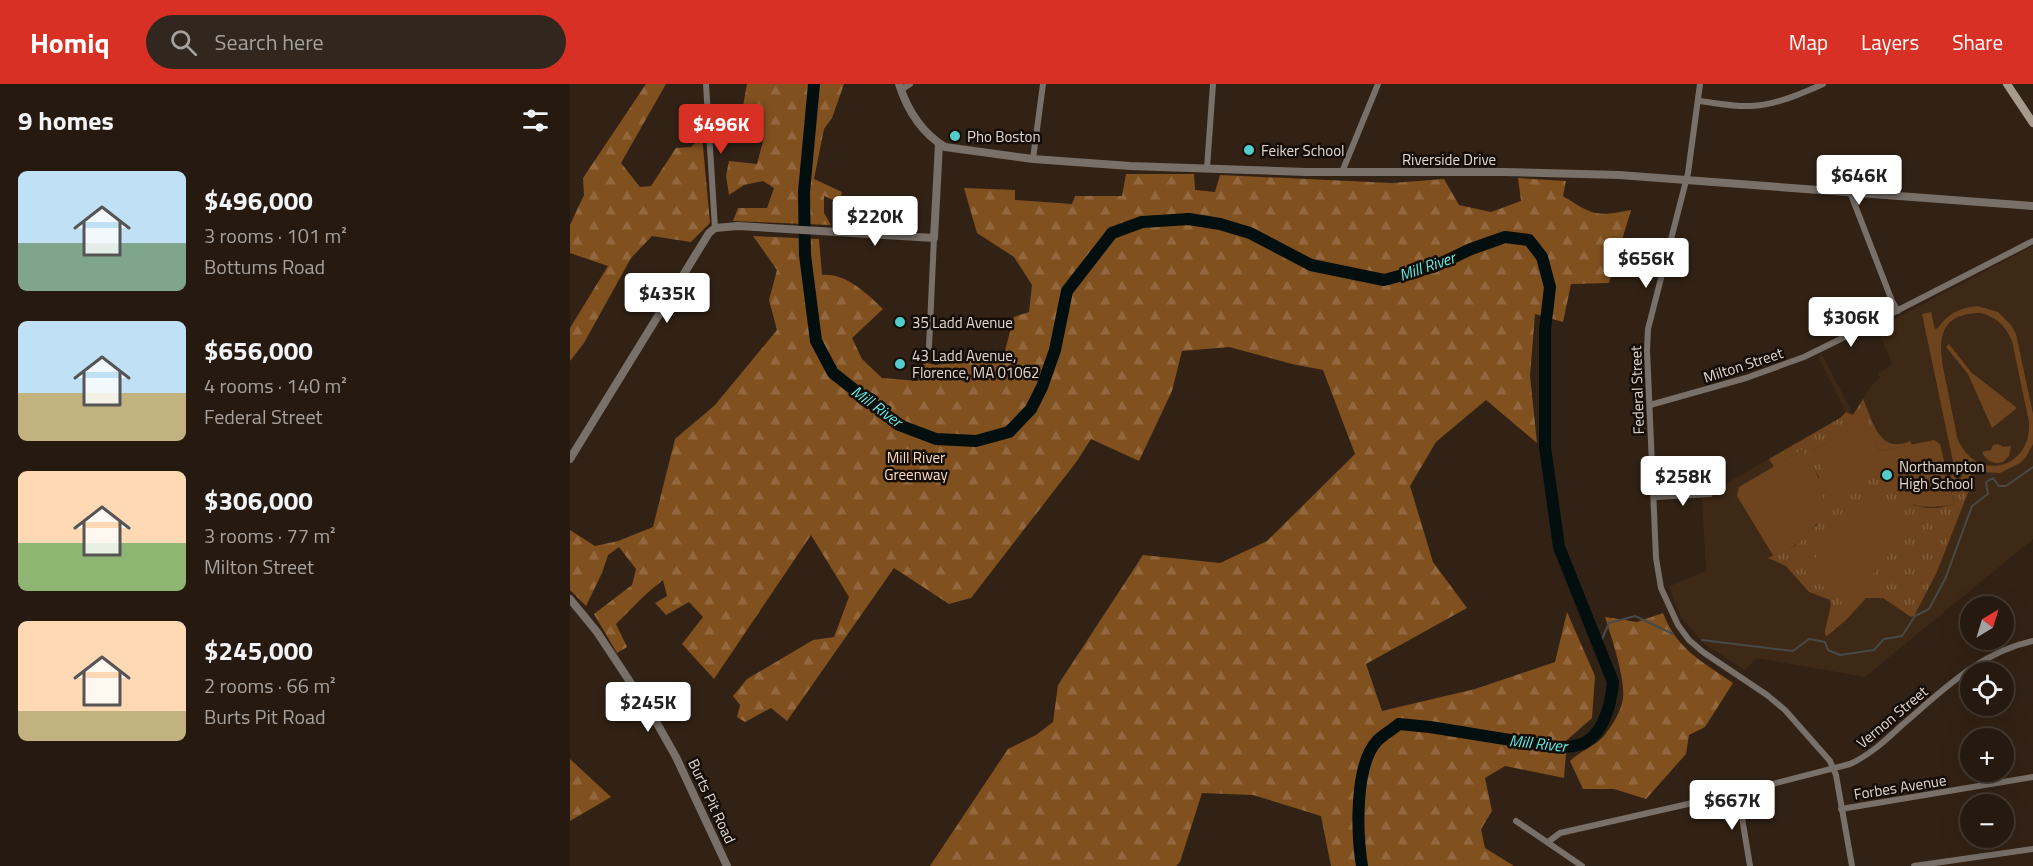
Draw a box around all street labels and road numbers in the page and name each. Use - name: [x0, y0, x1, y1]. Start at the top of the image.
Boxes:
- street label: Riverside Drive: [1402, 148, 1496, 171]
- street label: Milton Street: [1700, 341, 1787, 389]
- street label: Federal Street: [1624, 344, 1650, 435]
- street label: Vernon Street: [1851, 680, 1933, 754]
- street label: Burts Pit Road: [682, 755, 742, 847]
- street label: Forbes Avenue: [1852, 768, 1948, 806]

